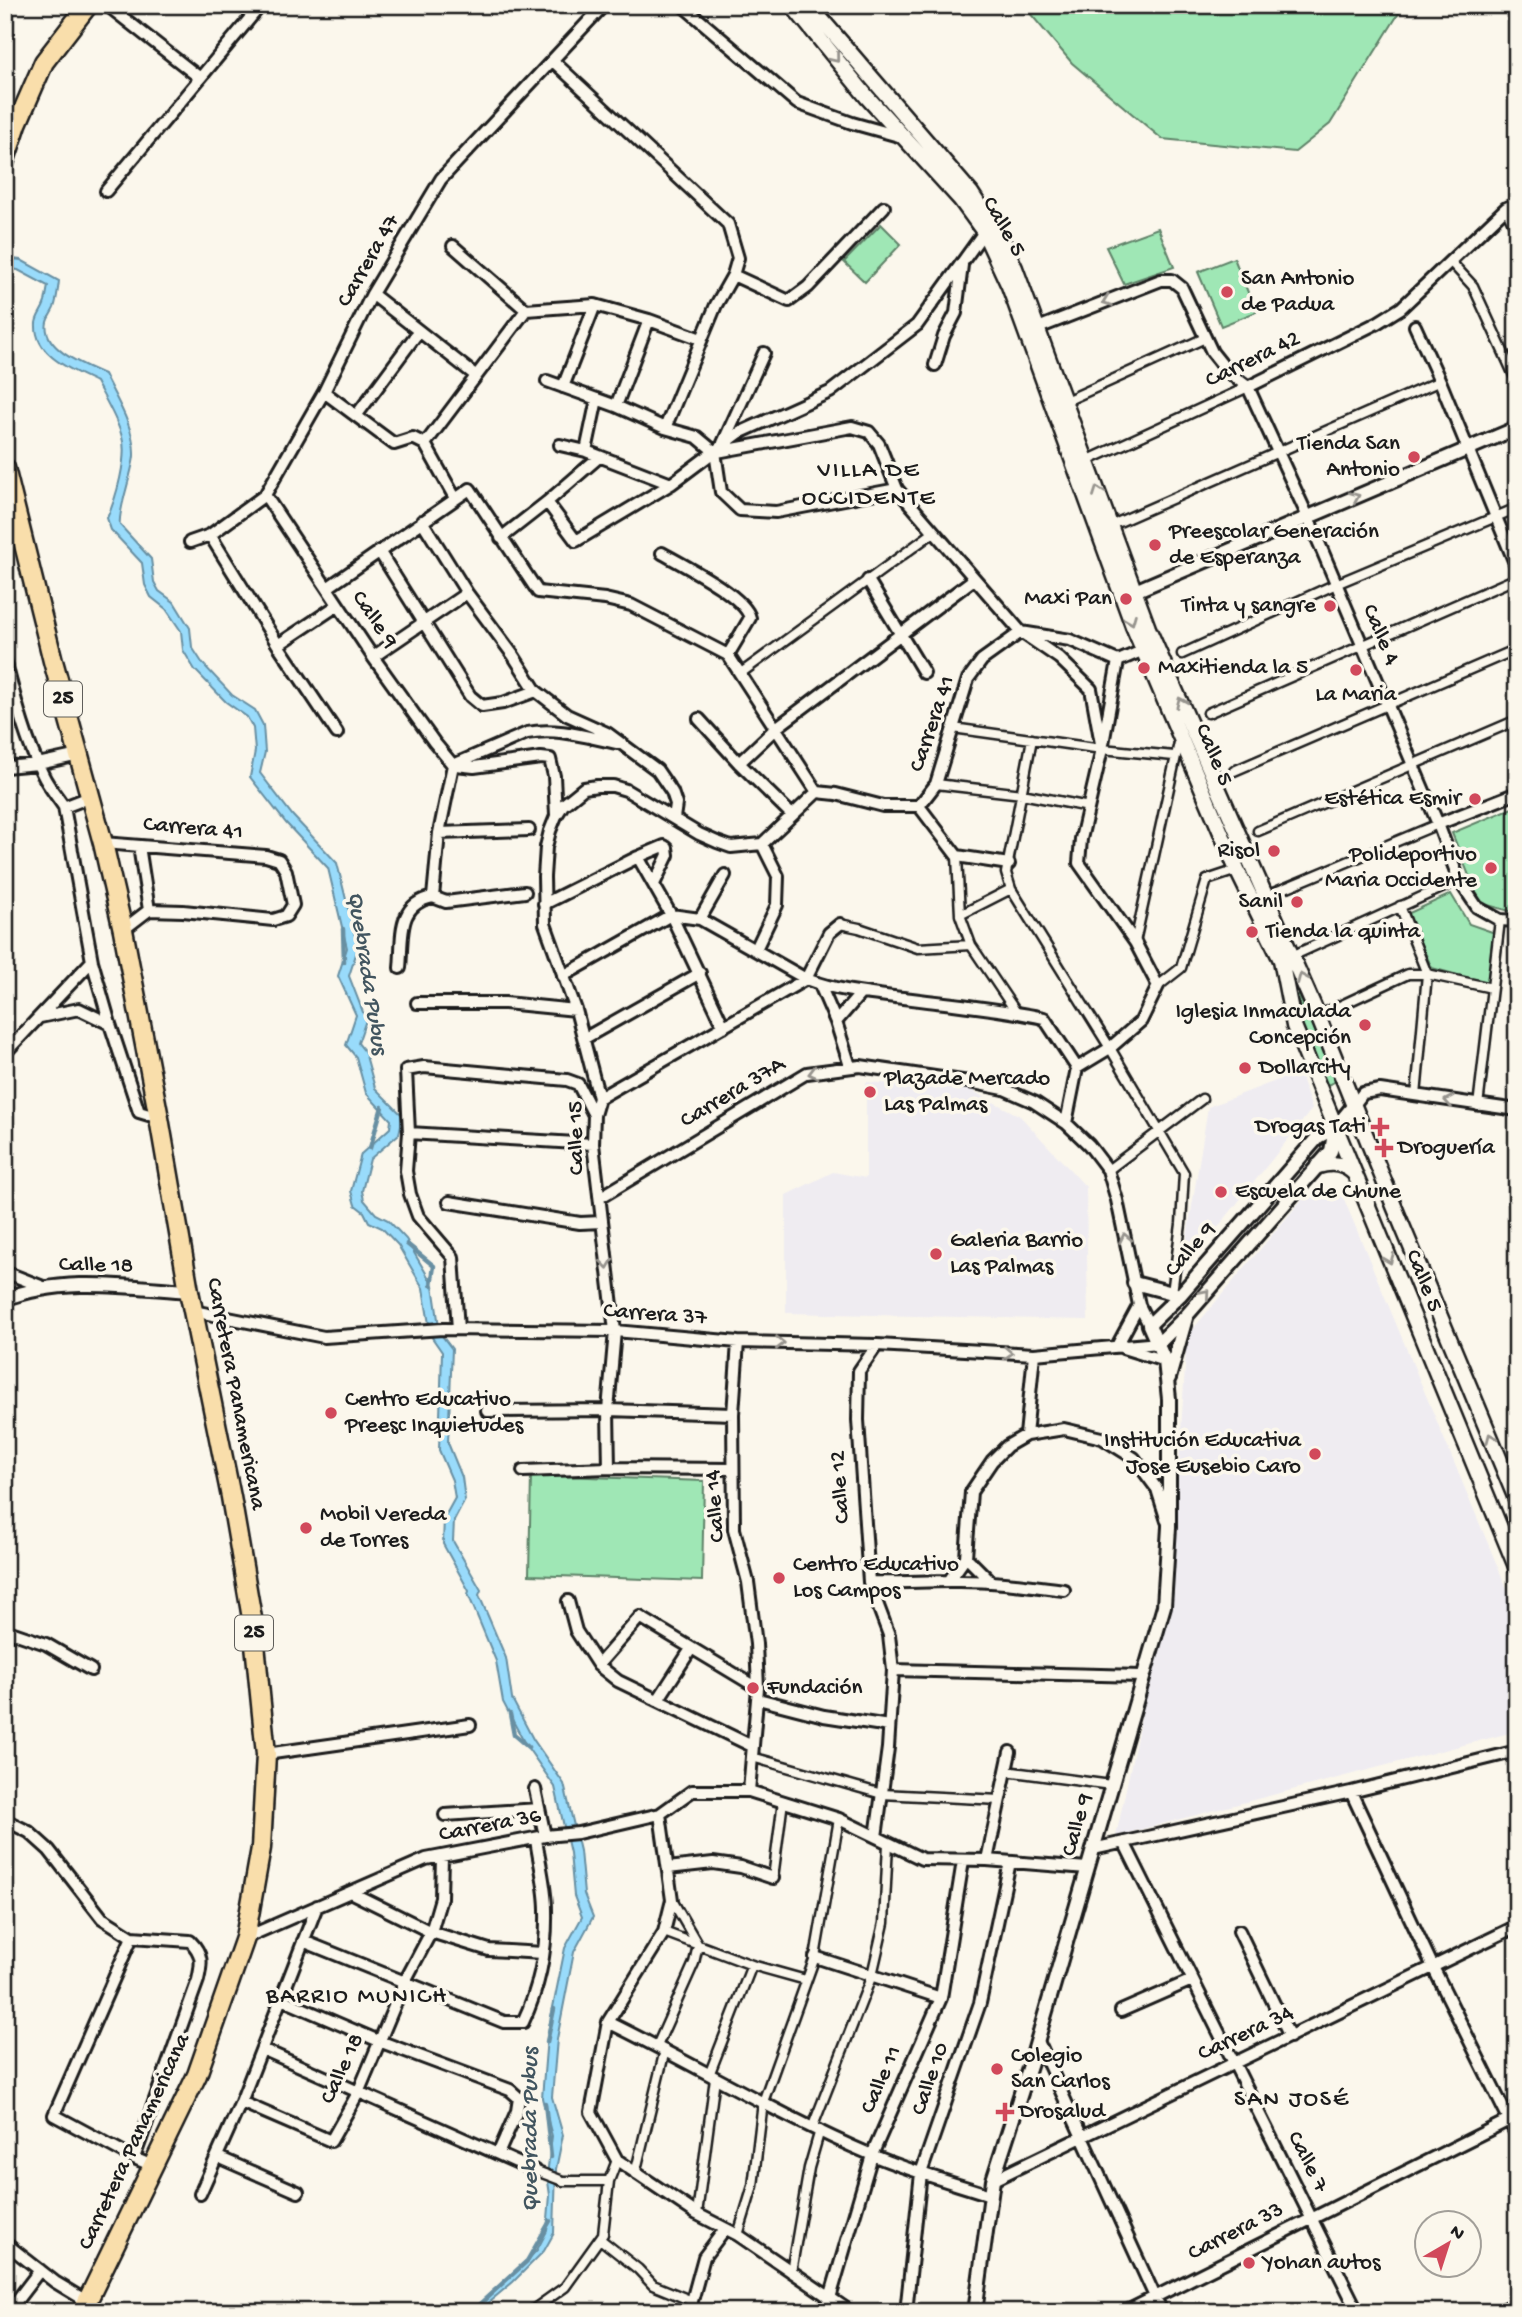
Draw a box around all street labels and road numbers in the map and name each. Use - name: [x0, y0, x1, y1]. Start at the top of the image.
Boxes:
- street label: Calle 5: [975, 192, 1031, 262]
- street label: Carrera 47: [332, 209, 407, 312]
- street label: Carrera 42: [1201, 326, 1305, 394]
- street label: Calle 9: [345, 586, 403, 655]
- street label: Calle 4: [1355, 600, 1405, 670]
- street label: Carrera 41: [904, 672, 962, 776]
- road number: 25: [44, 682, 82, 716]
- street label: Calle 5: [1188, 720, 1238, 790]
- street label: Carrera 41: [142, 811, 244, 847]
- street label: Carrera 37A: [676, 1051, 791, 1135]
- street label: Calle 15: [563, 1101, 591, 1175]
- street label: Calle 9: [1160, 1217, 1223, 1283]
- street label: Calle 5: [1398, 1246, 1448, 1316]
- street label: Calle 18: [58, 1252, 134, 1280]
- street label: Carretera Panamericana: [199, 1276, 271, 1514]
- street label: Carrera 37: [602, 1298, 709, 1332]
- street label: Calle 12: [825, 1450, 857, 1524]
- street label: Calle 14: [700, 1469, 732, 1543]
- road number: 25: [235, 1616, 273, 1650]
- street label: Calle 9: [1056, 1790, 1100, 1860]
- street label: Carrera 36: [437, 1803, 544, 1849]
- street label: Carrera 34: [1194, 2000, 1298, 2068]
- street label: Carretera Panamericana: [73, 2028, 198, 2255]
- street label: Calle 18: [315, 2029, 371, 2109]
- street label: Calle 10: [906, 2039, 956, 2119]
- street label: Calle 11: [855, 2042, 909, 2118]
- street label: Calle 7: [1280, 2127, 1334, 2198]
- street label: Carrera 33: [1184, 2196, 1288, 2268]

